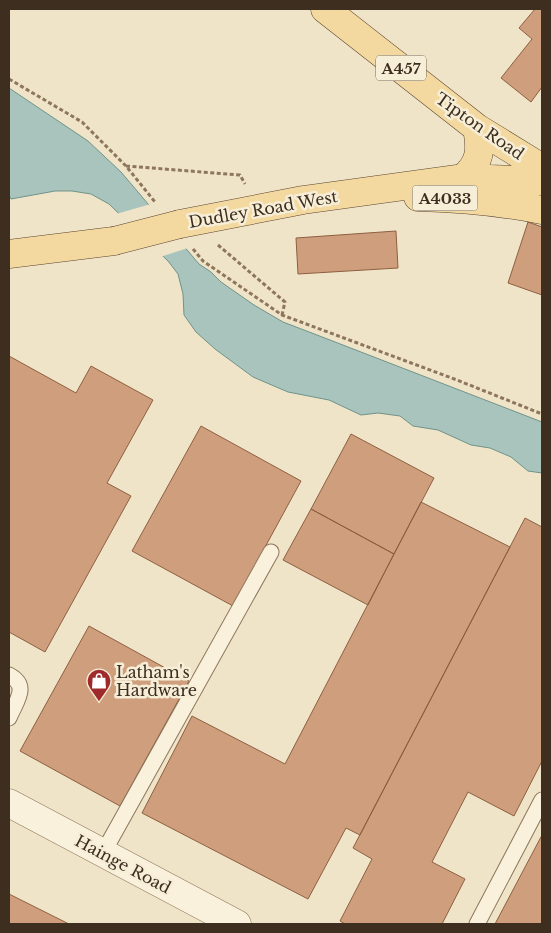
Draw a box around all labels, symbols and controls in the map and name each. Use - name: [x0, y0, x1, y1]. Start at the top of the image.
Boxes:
- road number: A457: [376, 56, 426, 80]
- street label: Tipton Road: [432, 88, 528, 164]
- street label: Dudley Road West: [187, 186, 339, 232]
- road number: A4033: [412, 186, 478, 210]
- place label: Latham's Hardware: [116, 662, 197, 700]
- shop icon: Latham's Hardware: [86, 668, 112, 702]
- street label: Hainge Road: [72, 830, 175, 898]

